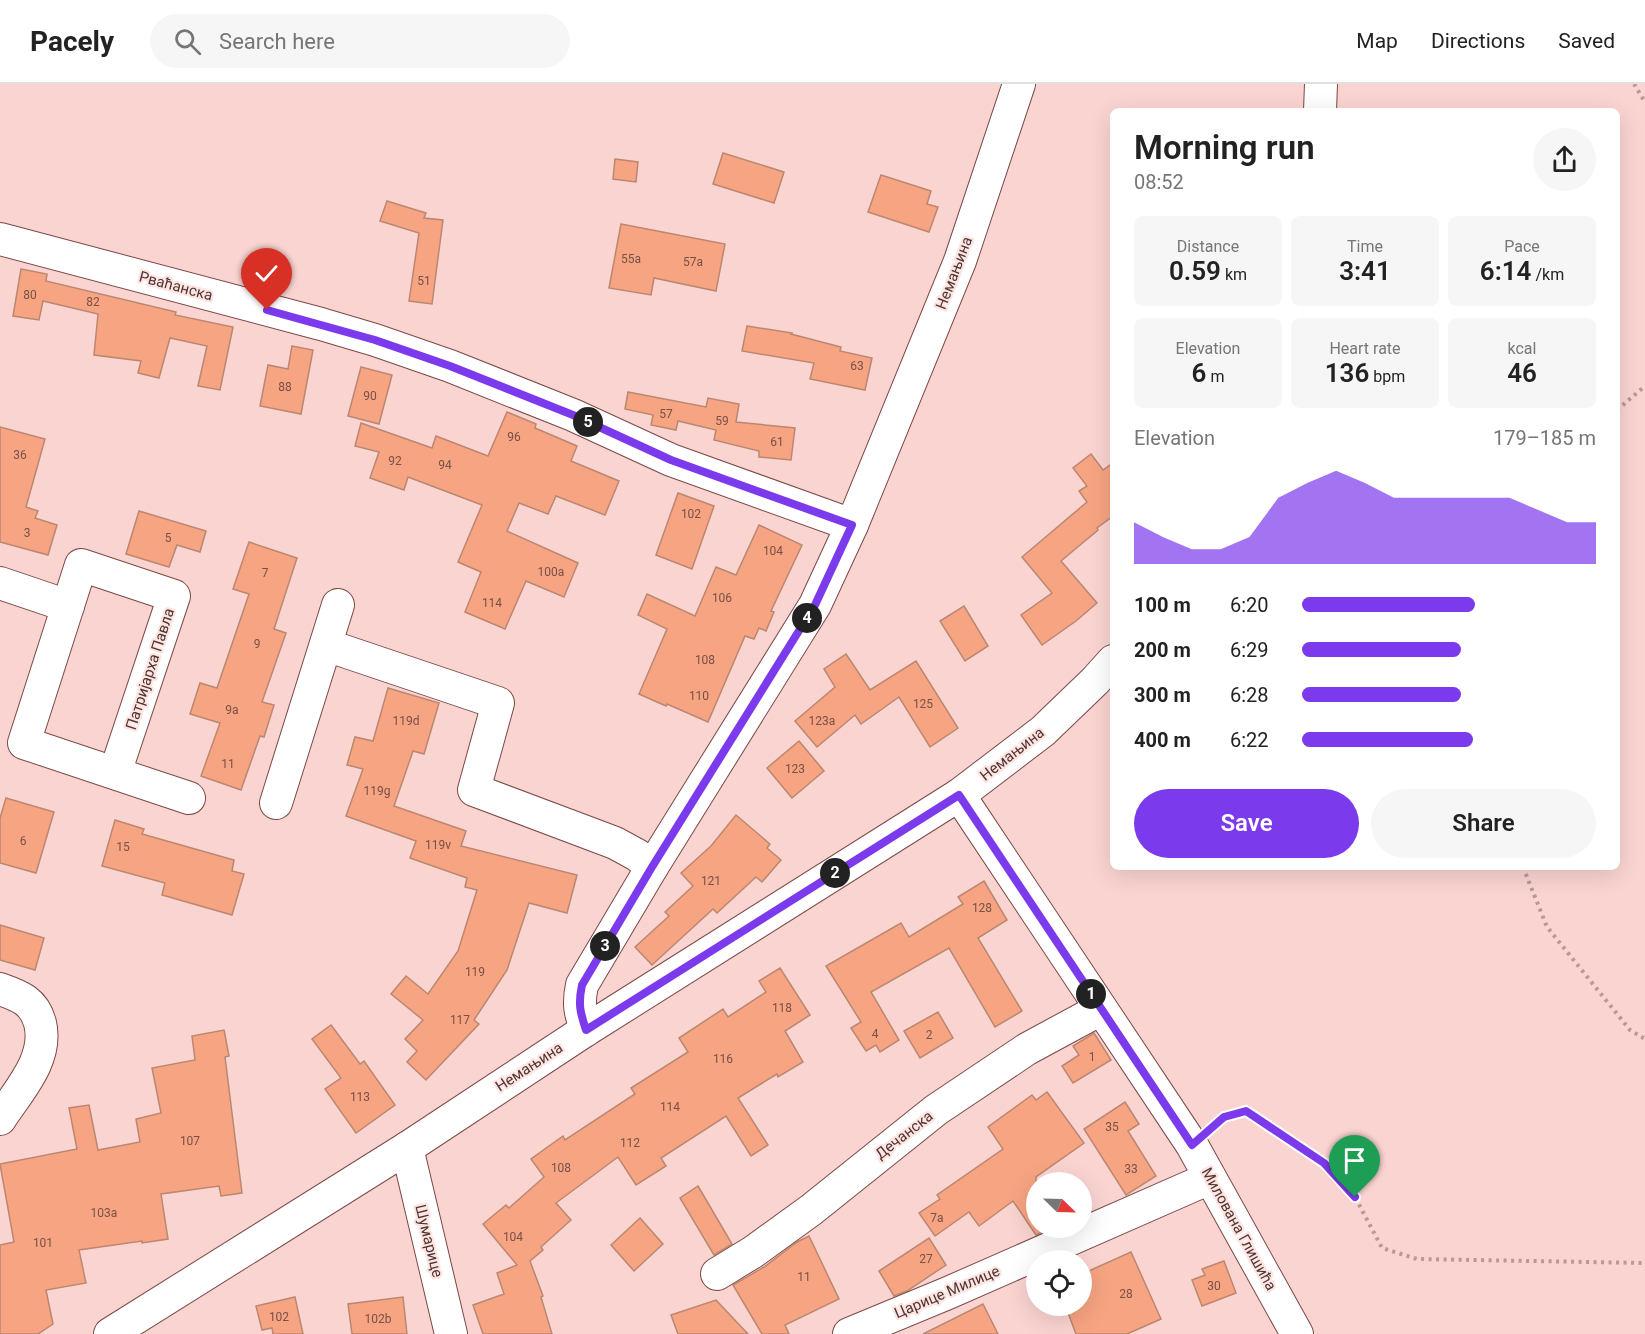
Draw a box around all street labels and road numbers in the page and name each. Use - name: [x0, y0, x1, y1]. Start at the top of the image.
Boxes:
- street label: Немањина: [932, 234, 976, 312]
- street label: Рваћанска: [137, 268, 215, 304]
- street label: Патријарха Павла: [122, 606, 178, 732]
- street label: Немањина: [976, 723, 1048, 785]
- street label: Немањина: [492, 1039, 566, 1095]
- street label: Дечанска: [872, 1107, 936, 1163]
- street label: Милована Глишића: [1198, 1164, 1280, 1294]
- street label: Шумарице: [411, 1203, 447, 1279]
- street label: Царице Милице: [892, 1262, 1002, 1322]

